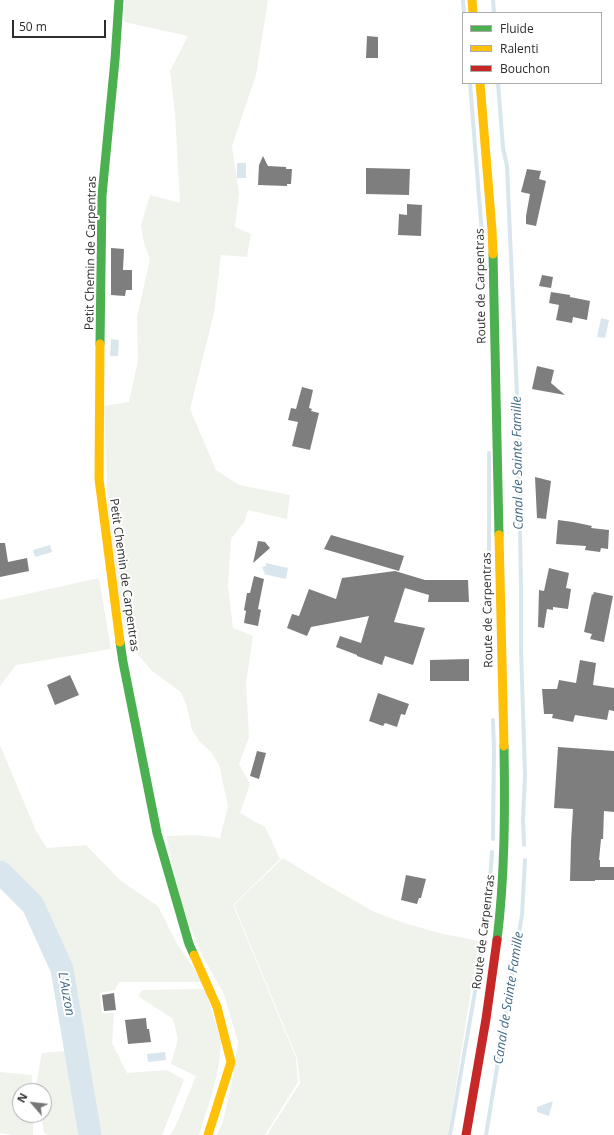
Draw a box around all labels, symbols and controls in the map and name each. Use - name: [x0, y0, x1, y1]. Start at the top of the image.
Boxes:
- scale bar: [14, 12, 108, 38]
- legend: [462, 12, 602, 84]
- text: 50 m: [19, 18, 47, 35]
- text: Fluide: [500, 20, 534, 37]
- text: Ralenti: [500, 40, 539, 57]
- text: Bouchon: [500, 60, 550, 77]
- street label: Petit Chemin de Carpentras: [82, 176, 100, 330]
- street label: Route de Carpentras: [473, 228, 489, 344]
- water label: Canal de Sainte Famille: [509, 396, 527, 530]
- street label: Petit Chemin de Carpentras: [106, 498, 142, 652]
- street label: Route de Carpentras: [480, 552, 496, 668]
- street label: Route de Carpentras: [470, 874, 498, 990]
- water label: Canal de Sainte Famille: [491, 931, 527, 1065]
- water label: L'Auzon: [54, 971, 78, 1017]
- north arrow: [12, 1083, 52, 1123]
- text: N: [13, 1090, 31, 1105]

